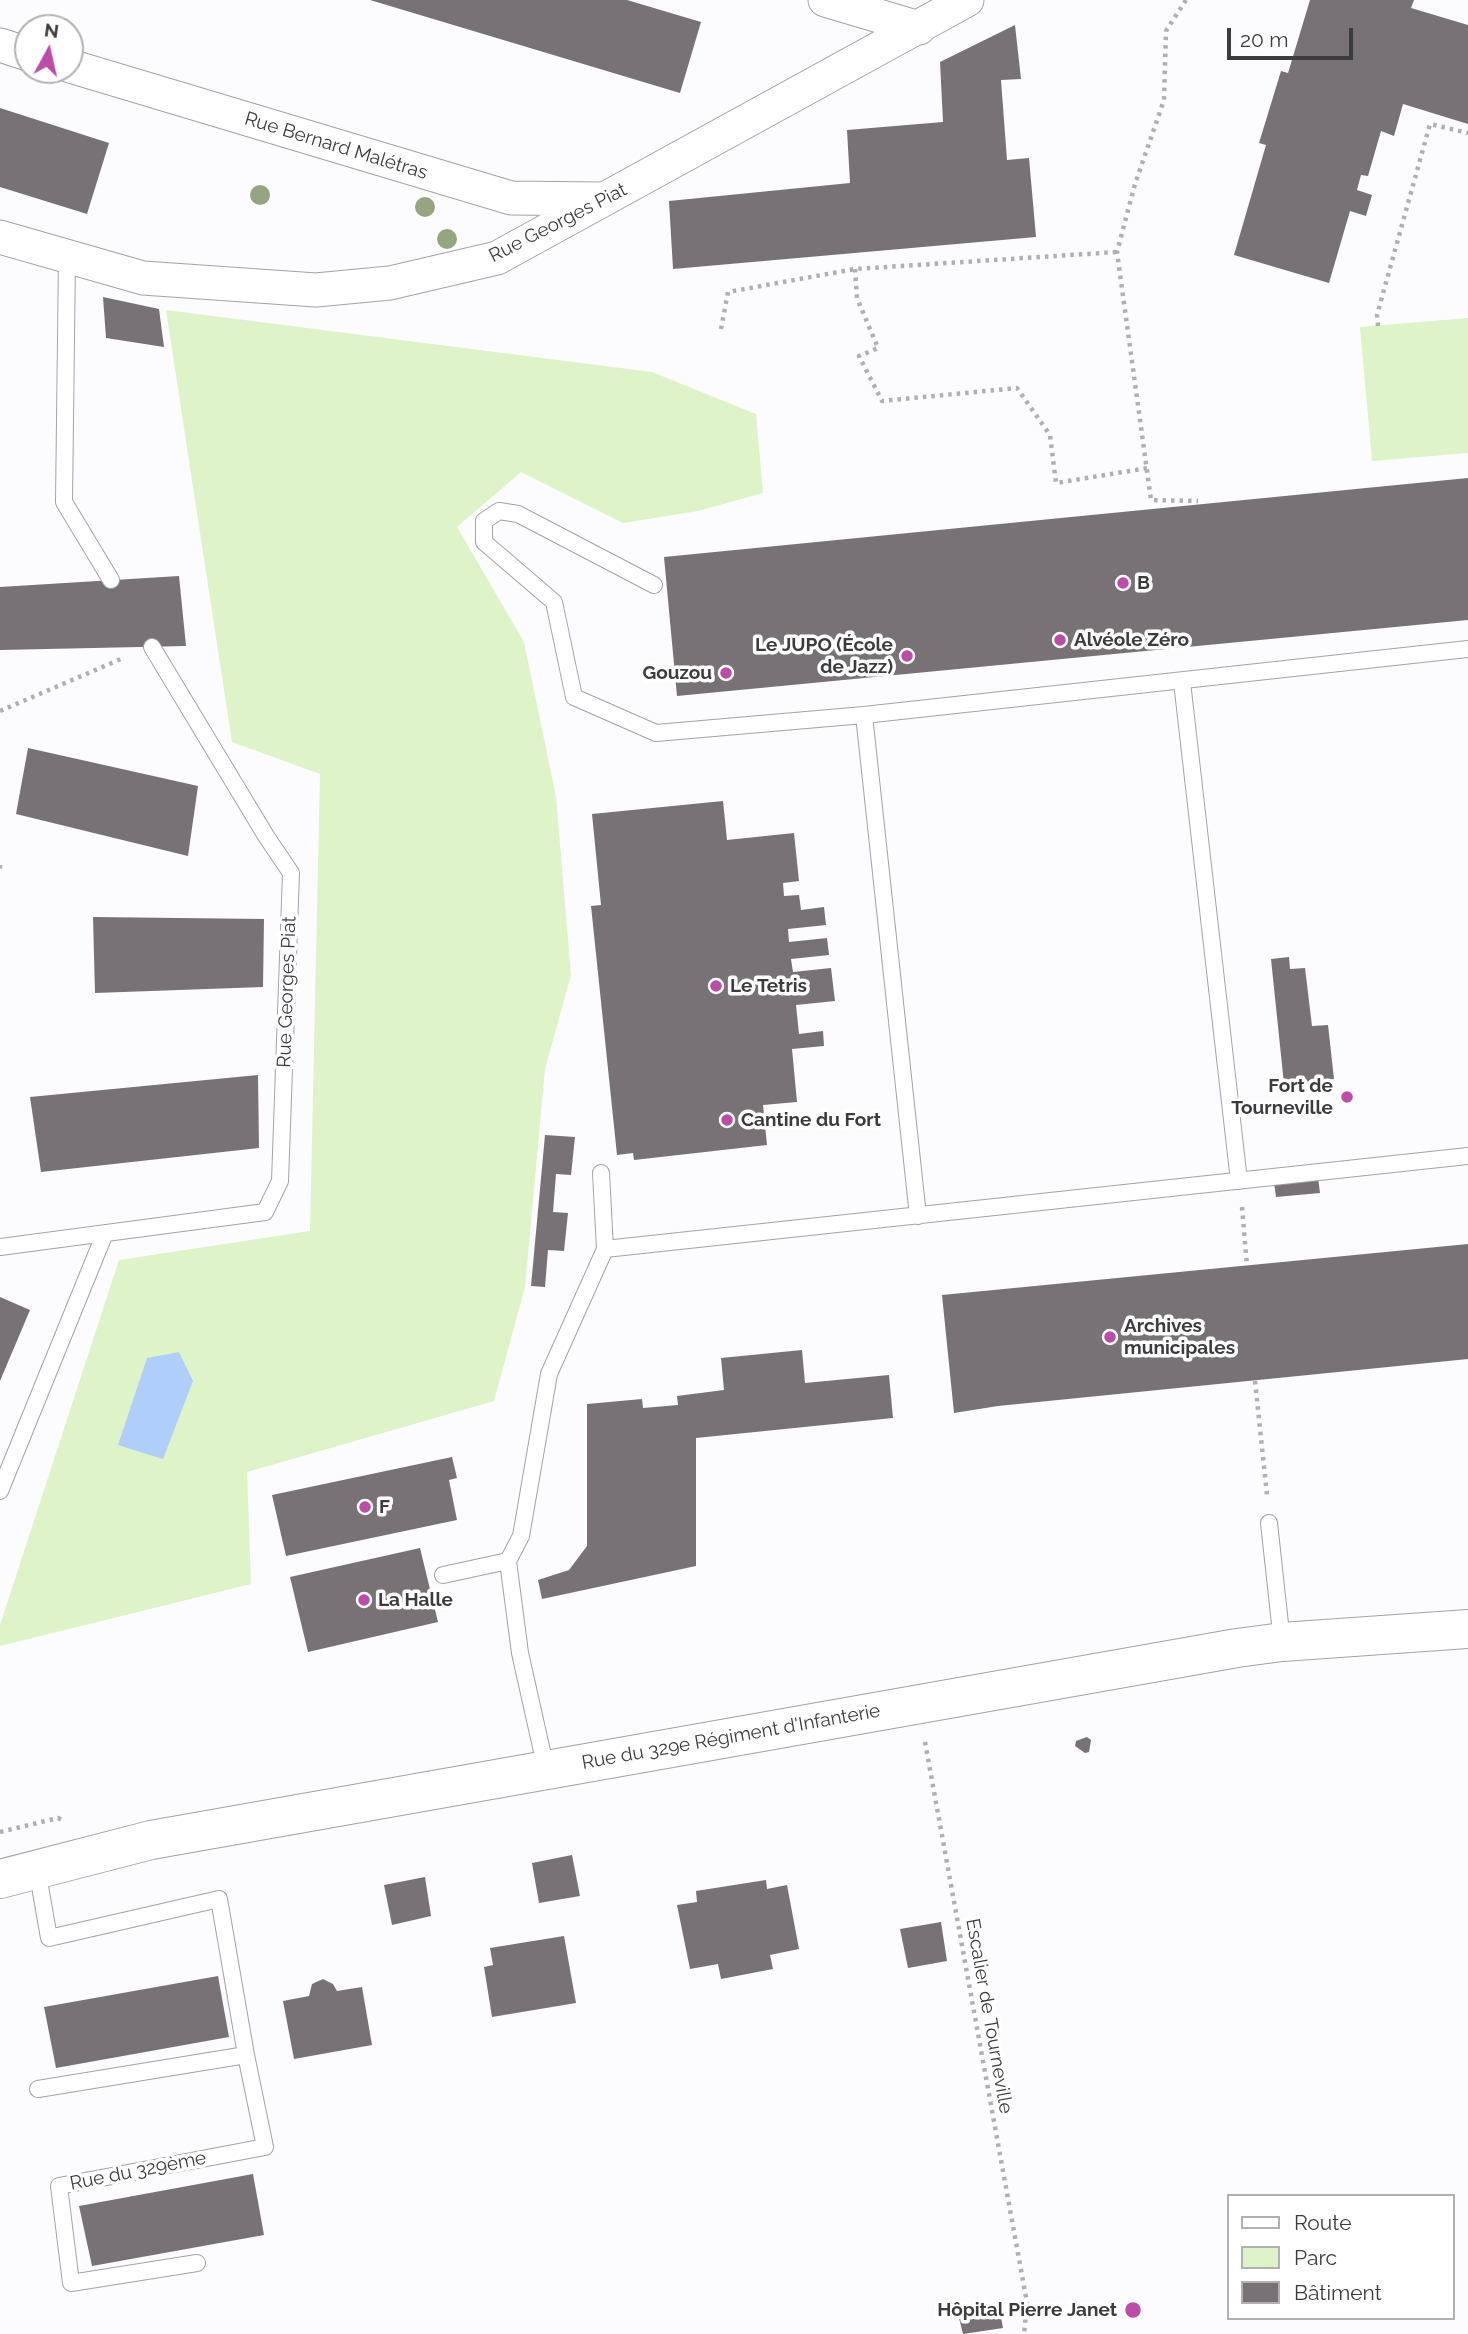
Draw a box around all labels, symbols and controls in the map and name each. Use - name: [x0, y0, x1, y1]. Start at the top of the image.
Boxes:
- north arrow: [14, 14, 84, 84]
- scale bar: [1230, 14, 1356, 58]
- text: N: [43, 18, 60, 42]
- text: 20 m: [1240, 27, 1288, 52]
- street label: Rue Bernard Malétras: [242, 107, 430, 185]
- street label: Rue Georges Piat: [485, 178, 631, 268]
- place label: B: [1137, 572, 1150, 594]
- marker: B: [1115, 575, 1131, 591]
- place label: Alvéole Zéro: [1074, 629, 1189, 651]
- marker: Alvéole Zéro: [1052, 632, 1068, 648]
- place label: Le JUPO (École de Jazz): [755, 634, 893, 678]
- marker: Le JUPO (École de Jazz): [899, 648, 915, 664]
- place label: Gouzou: [643, 662, 712, 684]
- marker: Gouzou: [718, 665, 734, 681]
- street label: Rue Georges Piat: [273, 916, 301, 1068]
- place label: Le Tetris: [730, 975, 807, 997]
- marker: Le Tetris: [708, 978, 724, 994]
- place label: Fort de Tourneville: [1231, 1075, 1333, 1119]
- marker: Fort de Tourneville: [1339, 1089, 1355, 1105]
- place label: Cantine du Fort: [741, 1109, 881, 1131]
- marker: Cantine du Fort: [719, 1112, 735, 1128]
- place label: Archives municipales: [1124, 1315, 1235, 1359]
- marker: Archives municipales: [1102, 1329, 1118, 1345]
- place label: F: [379, 1496, 390, 1518]
- marker: F: [357, 1499, 373, 1515]
- place label: La Halle: [378, 1589, 453, 1611]
- marker: La Halle: [356, 1592, 372, 1608]
- street label: Rue du 329e Régiment d'Infanterie: [580, 1699, 882, 1775]
- street label: Escalier de Tourneville: [961, 1917, 1017, 2115]
- street label: Rue du 329ème: [68, 2147, 208, 2195]
- legend: [1226, 2194, 1454, 2320]
- text: Route: [1294, 2210, 1352, 2235]
- text: Parc: [1294, 2245, 1337, 2270]
- text: Bâtiment: [1294, 2280, 1382, 2305]
- place label: Hôpital Pierre Janet: [937, 2299, 1117, 2321]
- marker: Hôpital Pierre Janet: [1123, 2300, 1143, 2320]

